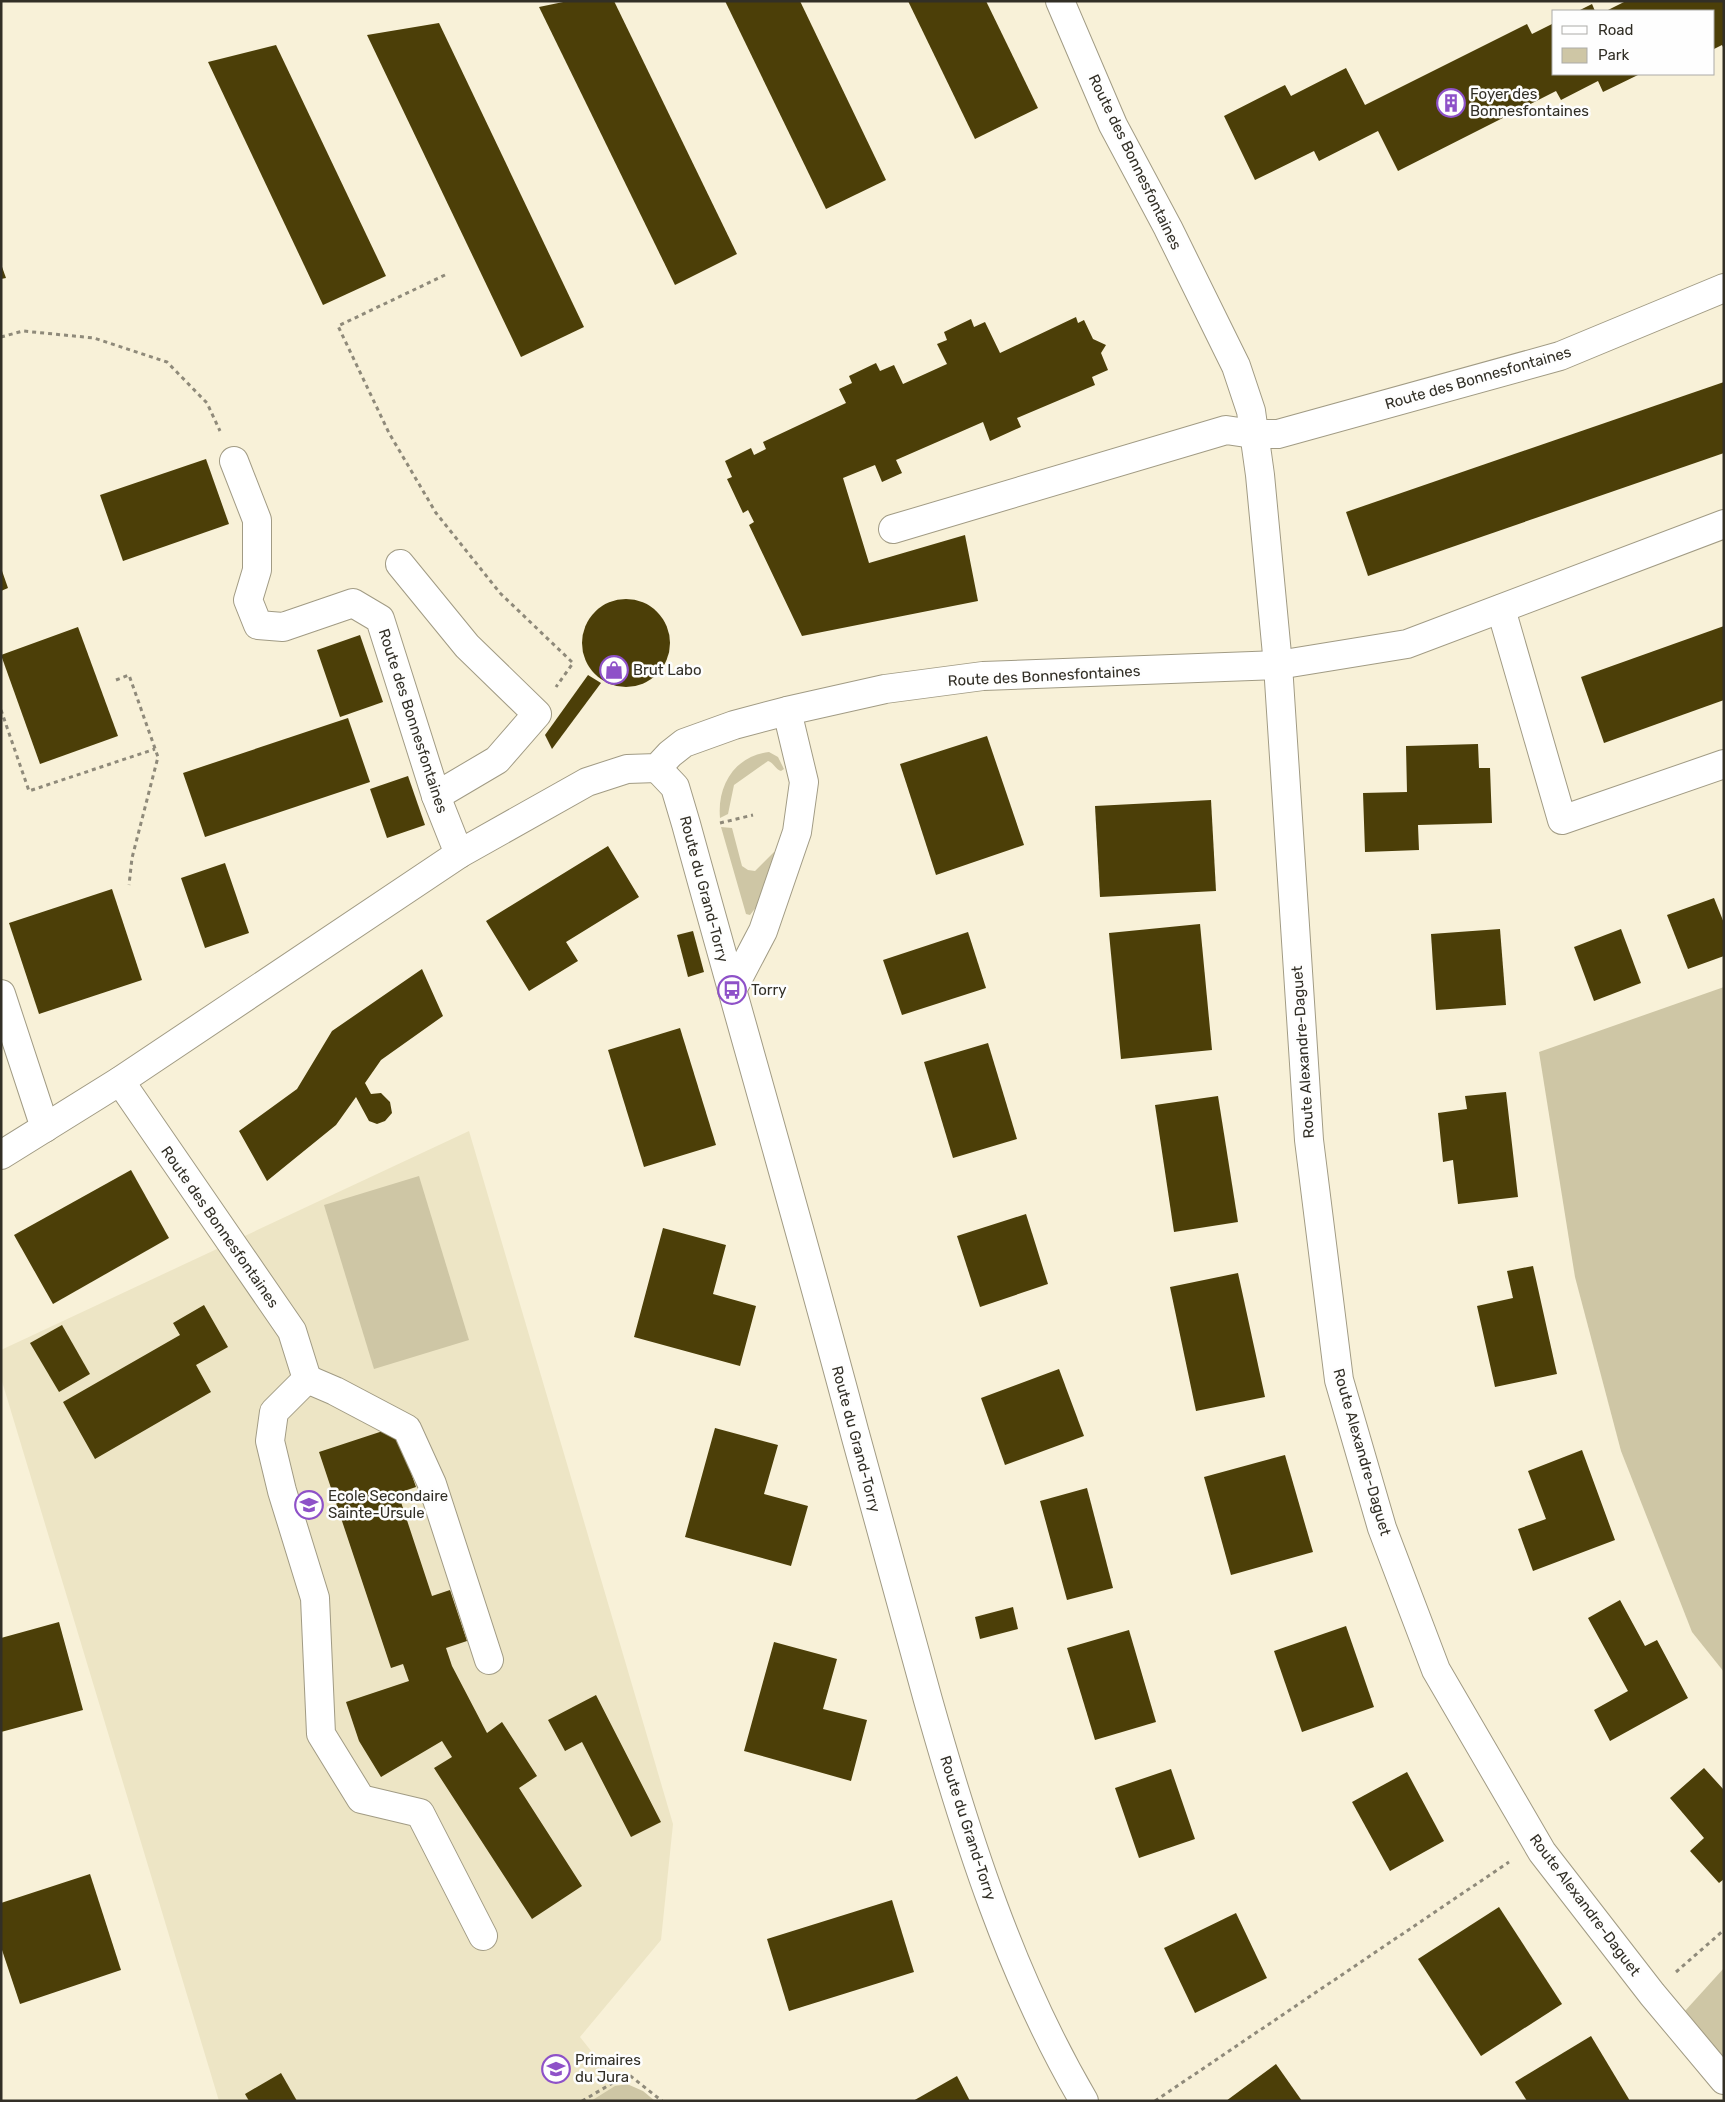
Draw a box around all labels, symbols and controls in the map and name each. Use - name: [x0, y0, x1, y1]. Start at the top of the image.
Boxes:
- legend: [1552, 10, 1715, 75]
- text: Road: [1598, 21, 1634, 39]
- text: Park: [1598, 46, 1629, 64]
- street label: Route des Bonnesfontaines: [1085, 71, 1186, 253]
- place label: Foyer des Bonnesfontaines: [1470, 85, 1589, 120]
- building icon: Foyer des Bonnesfontaines: [1436, 88, 1466, 118]
- street label: Route des Bonnesfontaines: [1383, 343, 1574, 413]
- street label: Route des Bonnesfontaines: [375, 626, 451, 816]
- shop icon: Brut Labo: [599, 655, 629, 685]
- place label: Brut Labo: [633, 661, 702, 679]
- street label: Route des Bonnesfontaines: [947, 662, 1141, 690]
- street label: Route du Grand-Torry: [676, 814, 732, 964]
- street label: Route Alexandre-Daguet: [1288, 965, 1318, 1139]
- bus stop icon: Torry: [717, 975, 747, 1005]
- place label: Torry: [751, 981, 787, 999]
- street label: Route des Bonnesfontaines: [157, 1143, 283, 1311]
- street label: Route du Grand-Torry: [828, 1364, 884, 1514]
- street label: Route Alexandre-Daguet: [1329, 1366, 1395, 1538]
- place label: Ecole Secondaire Sainte-Ursule: [328, 1487, 448, 1522]
- school or university icon: Ecole Secondaire Sainte-Ursule: [294, 1490, 324, 1520]
- street label: Route du Grand-Torry: [936, 1753, 1000, 1903]
- street label: Route Alexandre-Daguet: [1526, 1830, 1644, 1980]
- place label: Primaires du Jura: [575, 2051, 641, 2086]
- school or university icon: Primaires du Jura: [541, 2054, 571, 2084]

